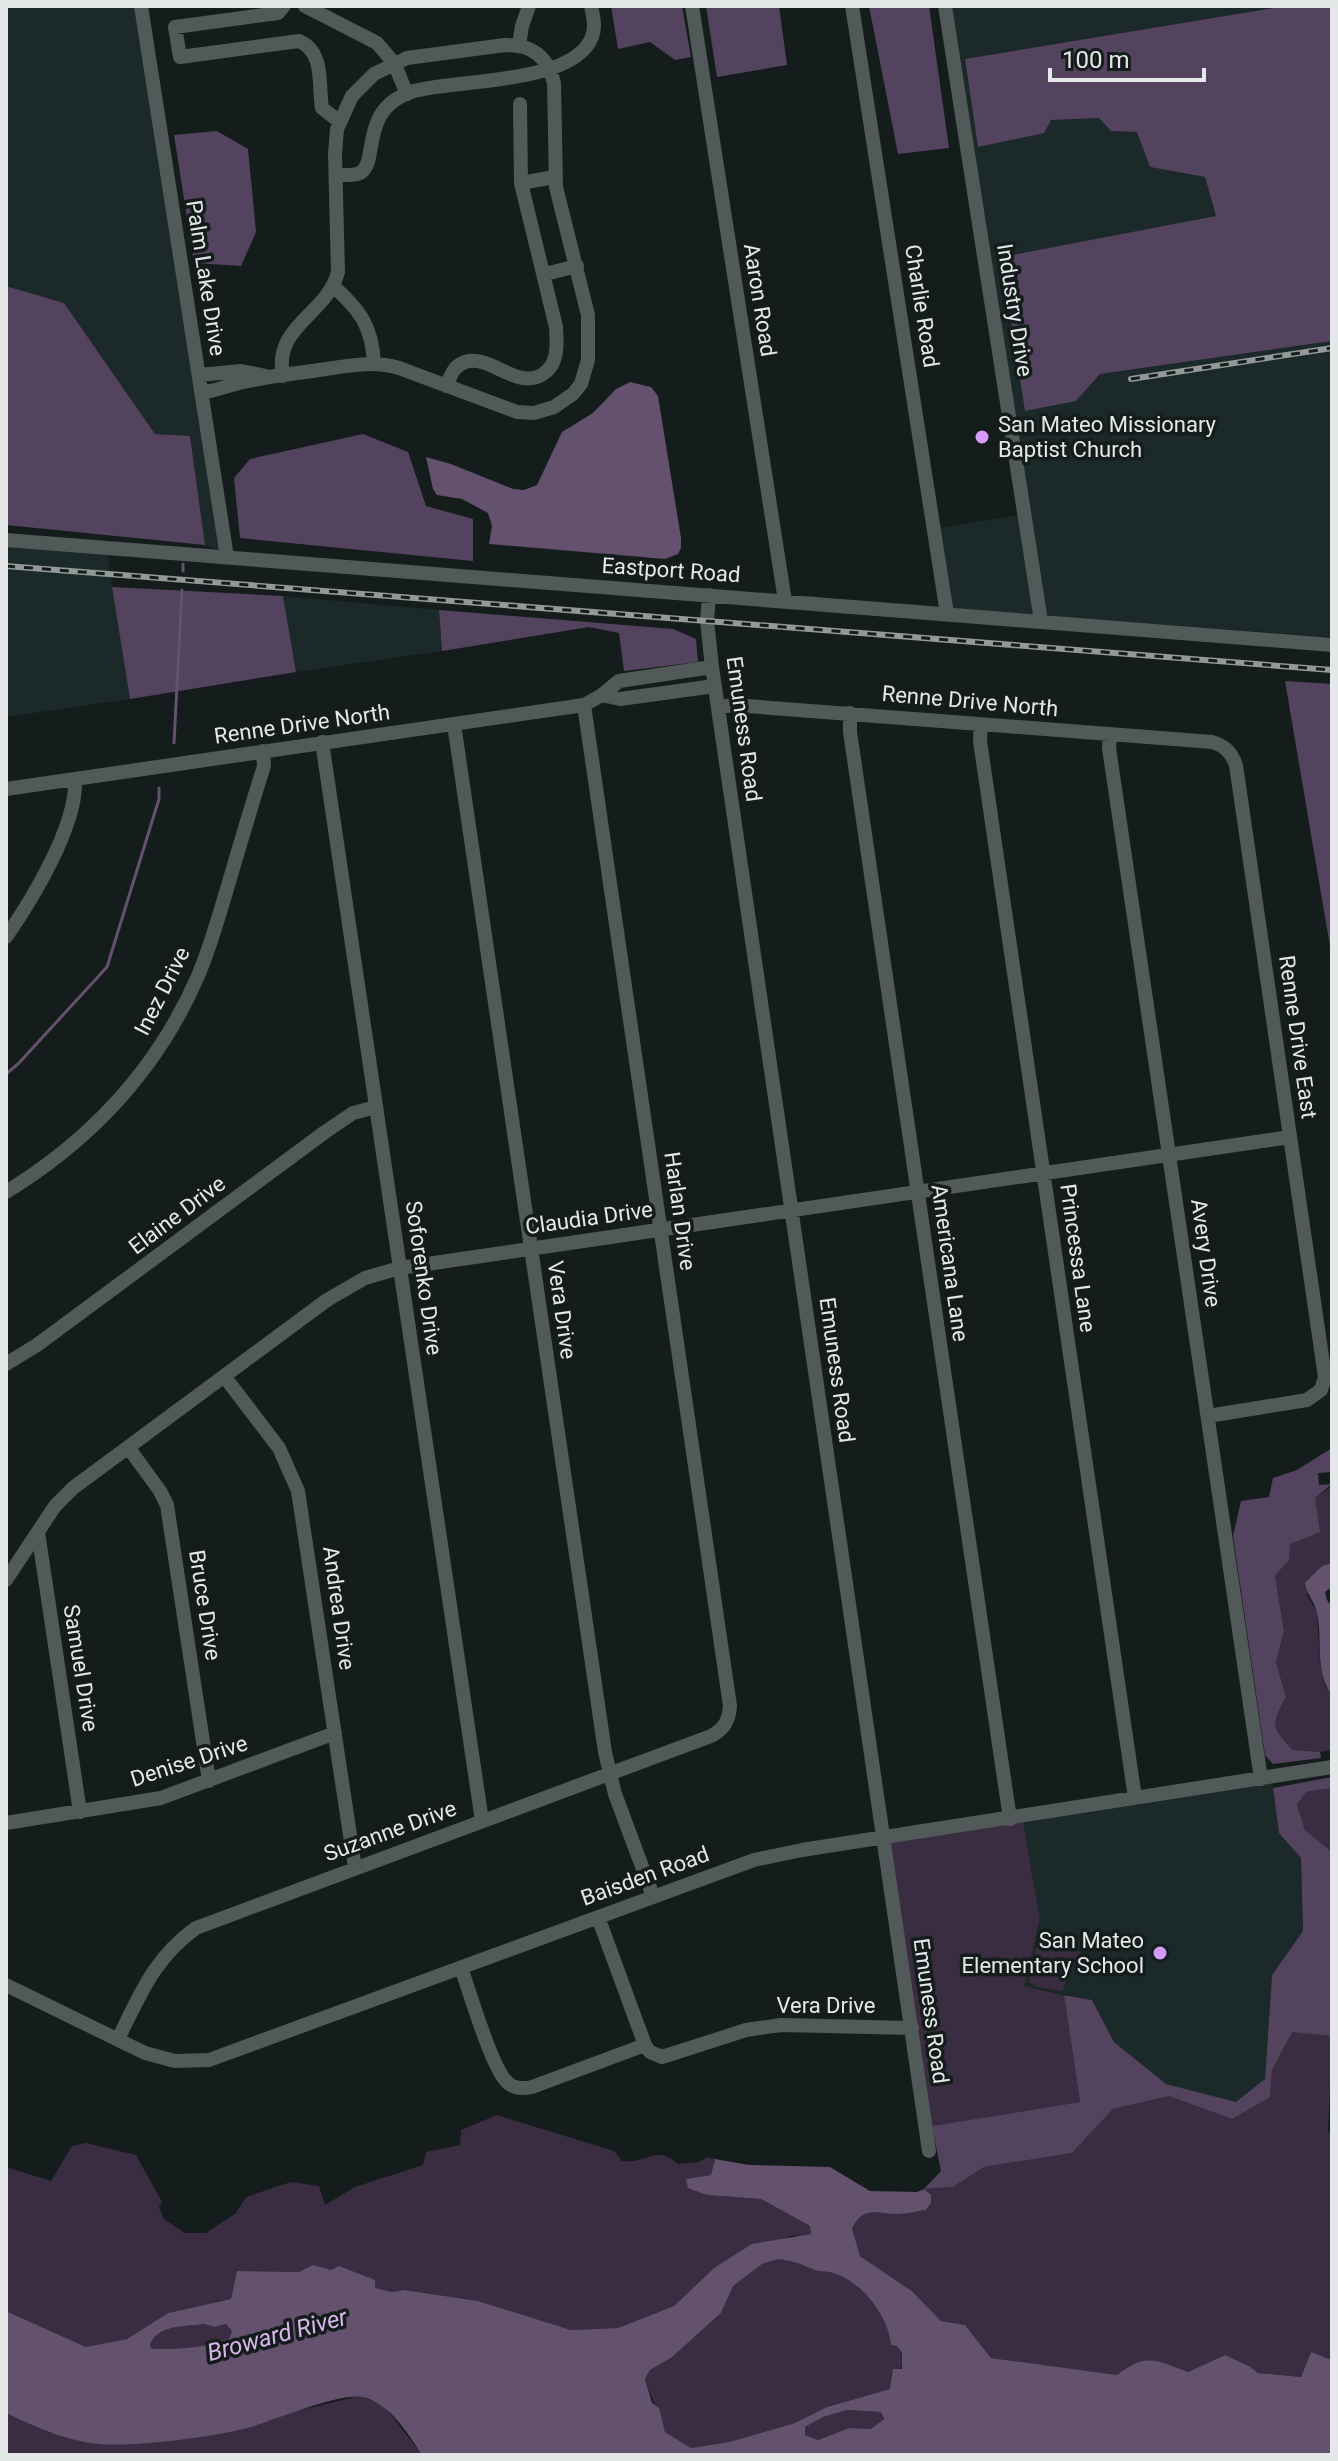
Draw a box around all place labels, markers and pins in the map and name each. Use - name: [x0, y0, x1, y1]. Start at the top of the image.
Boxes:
- place label: San Mateo Missionary Baptist Church: [998, 412, 1217, 462]
- marker: San Mateo Missionary Baptist Church: [973, 428, 991, 446]
- place label: San Mateo Elementary School: [962, 1928, 1144, 1978]
- marker: San Mateo Elementary School: [1151, 1944, 1169, 1962]

